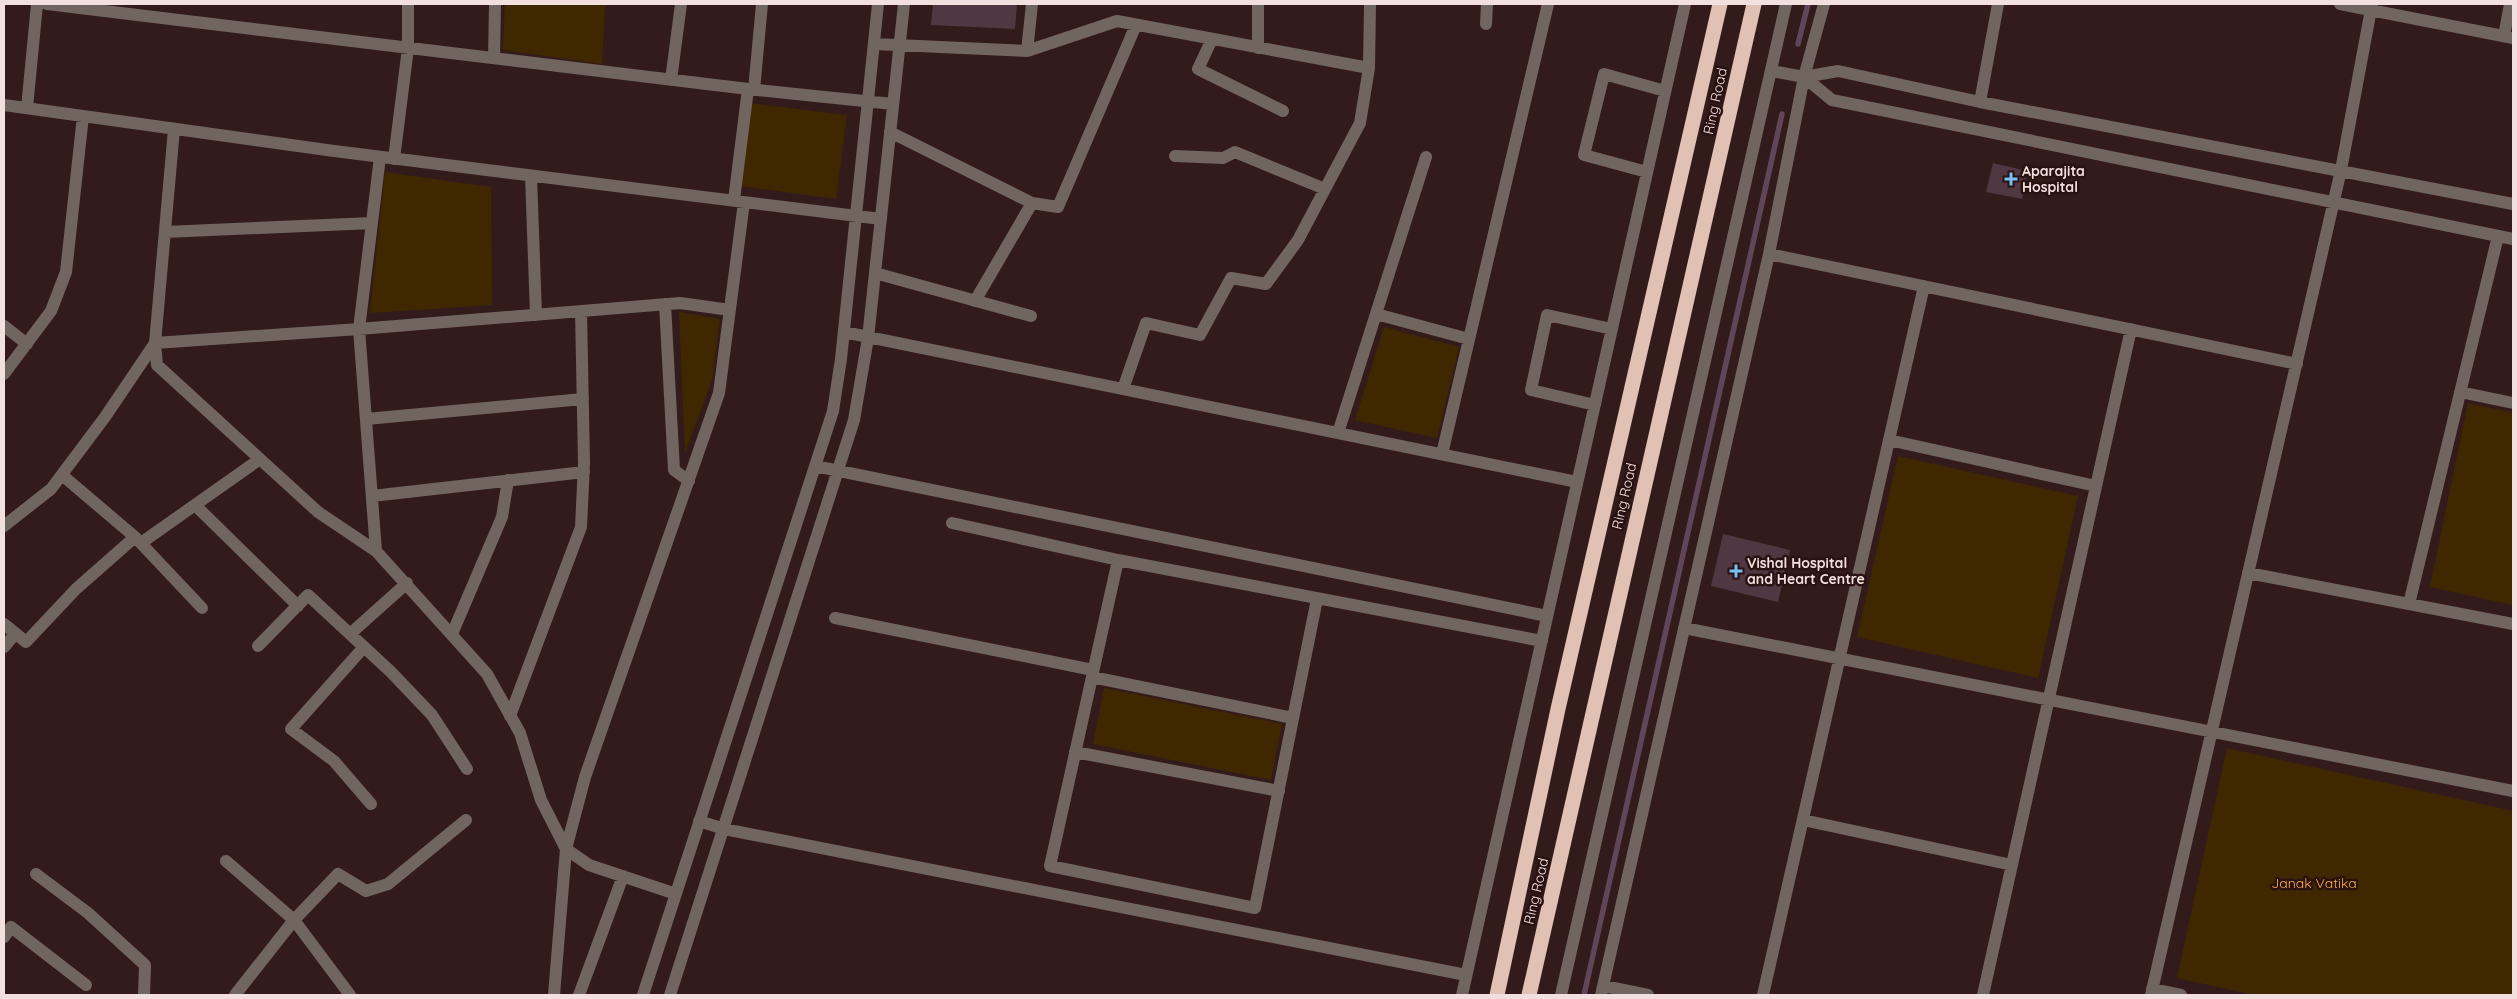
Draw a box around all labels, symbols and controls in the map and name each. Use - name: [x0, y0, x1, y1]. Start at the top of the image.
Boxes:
- street label: Ring Road: [1699, 66, 1731, 136]
- place label: Aparajita Hospital: [2022, 162, 2085, 196]
- marker: Aparajita Hospital: [2004, 172, 2018, 186]
- street label: Ring Road: [1608, 461, 1640, 531]
- place label: Vishal Hospital and Heart Centre: [1747, 554, 1865, 588]
- marker: Vishal Hospital and Heart Centre: [1729, 564, 1743, 578]
- street label: Ring Road: [1520, 856, 1552, 926]
- park label: Janak Vatika: [2271, 874, 2357, 892]

